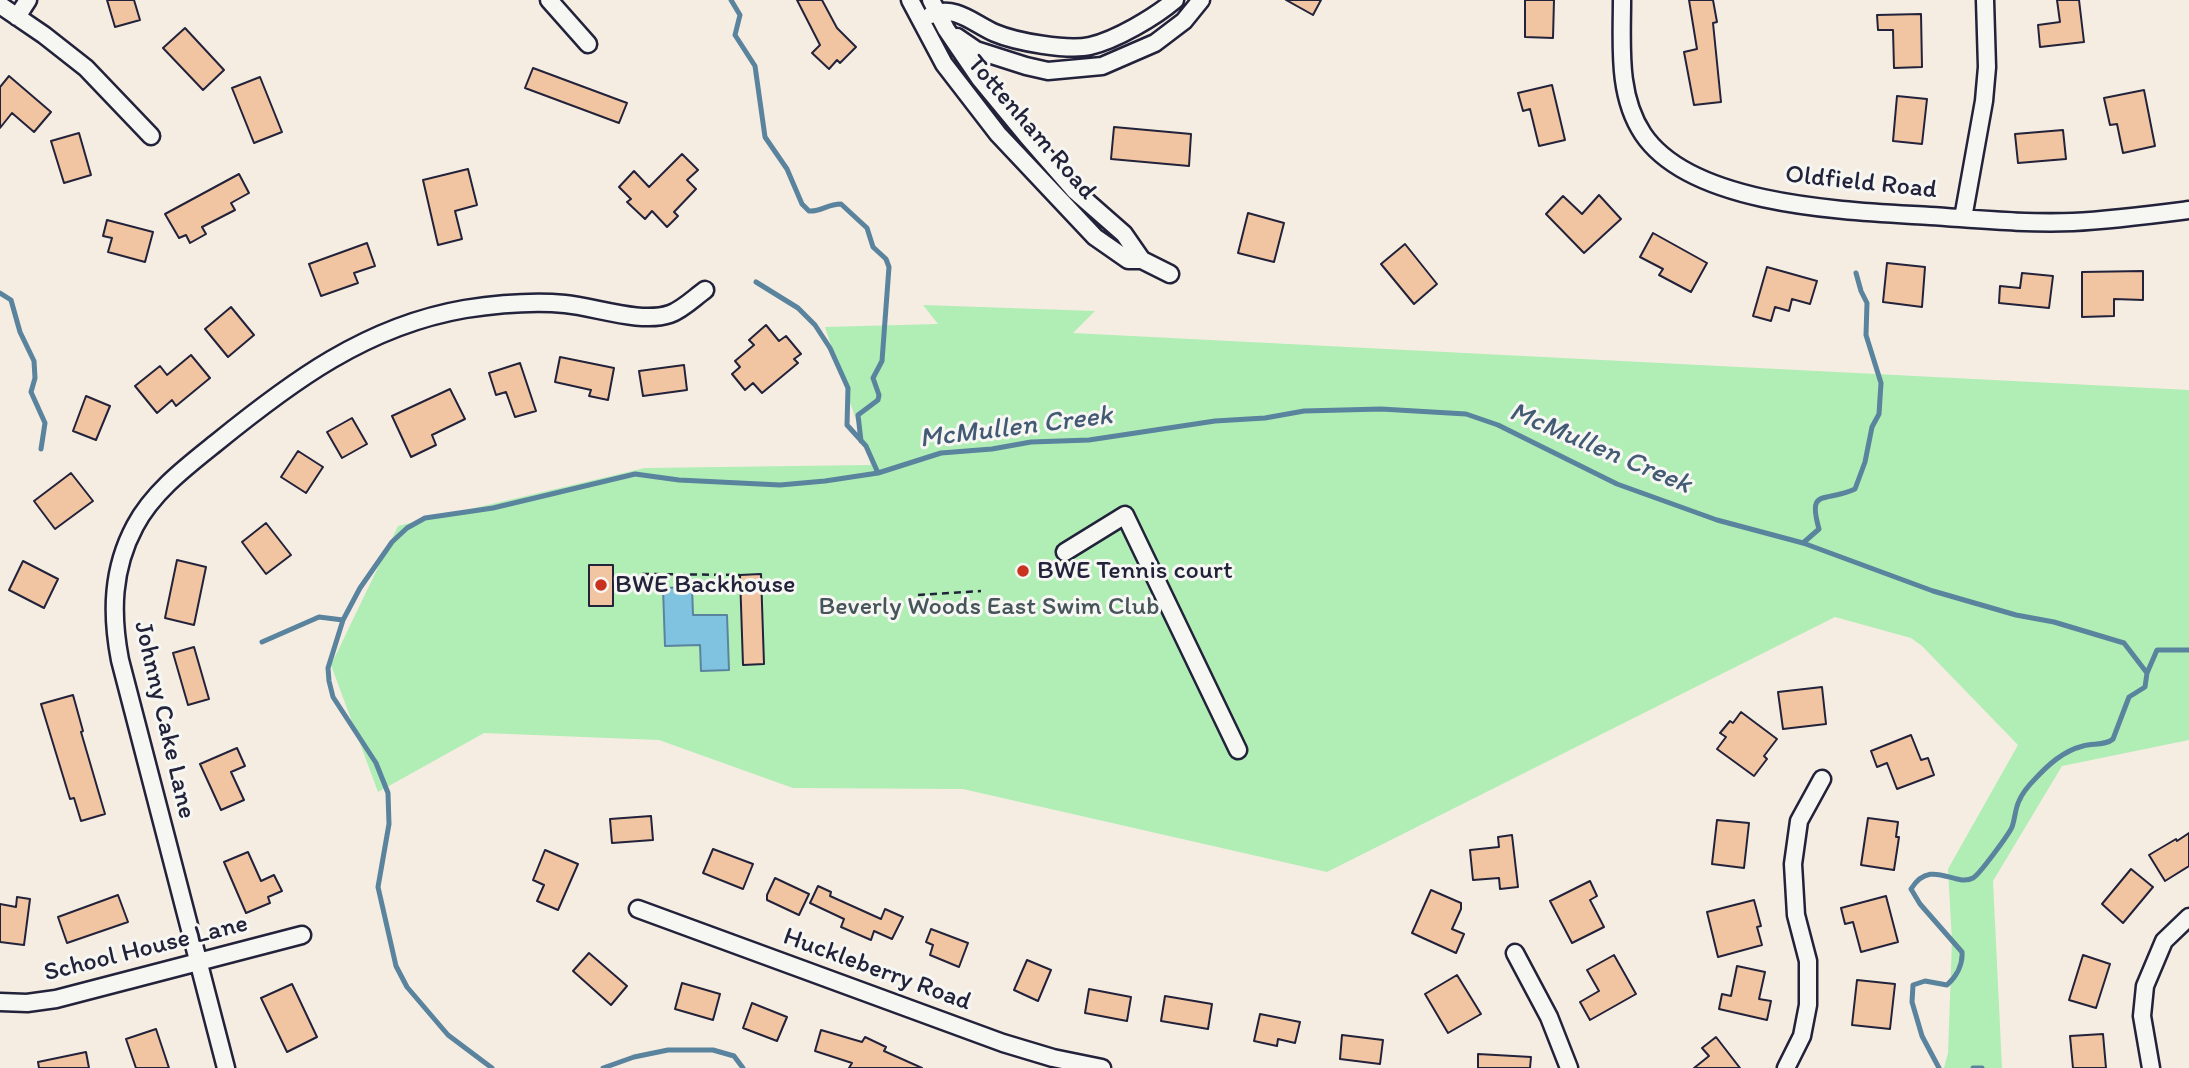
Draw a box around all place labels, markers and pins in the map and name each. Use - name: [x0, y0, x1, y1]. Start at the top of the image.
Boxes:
- place label: BWE Tennis court: [1037, 555, 1233, 587]
- marker: BWE Tennis court: [1015, 563, 1031, 579]
- place label: BWE Backhouse: [615, 569, 795, 601]
- marker: BWE Backhouse: [593, 577, 609, 593]

